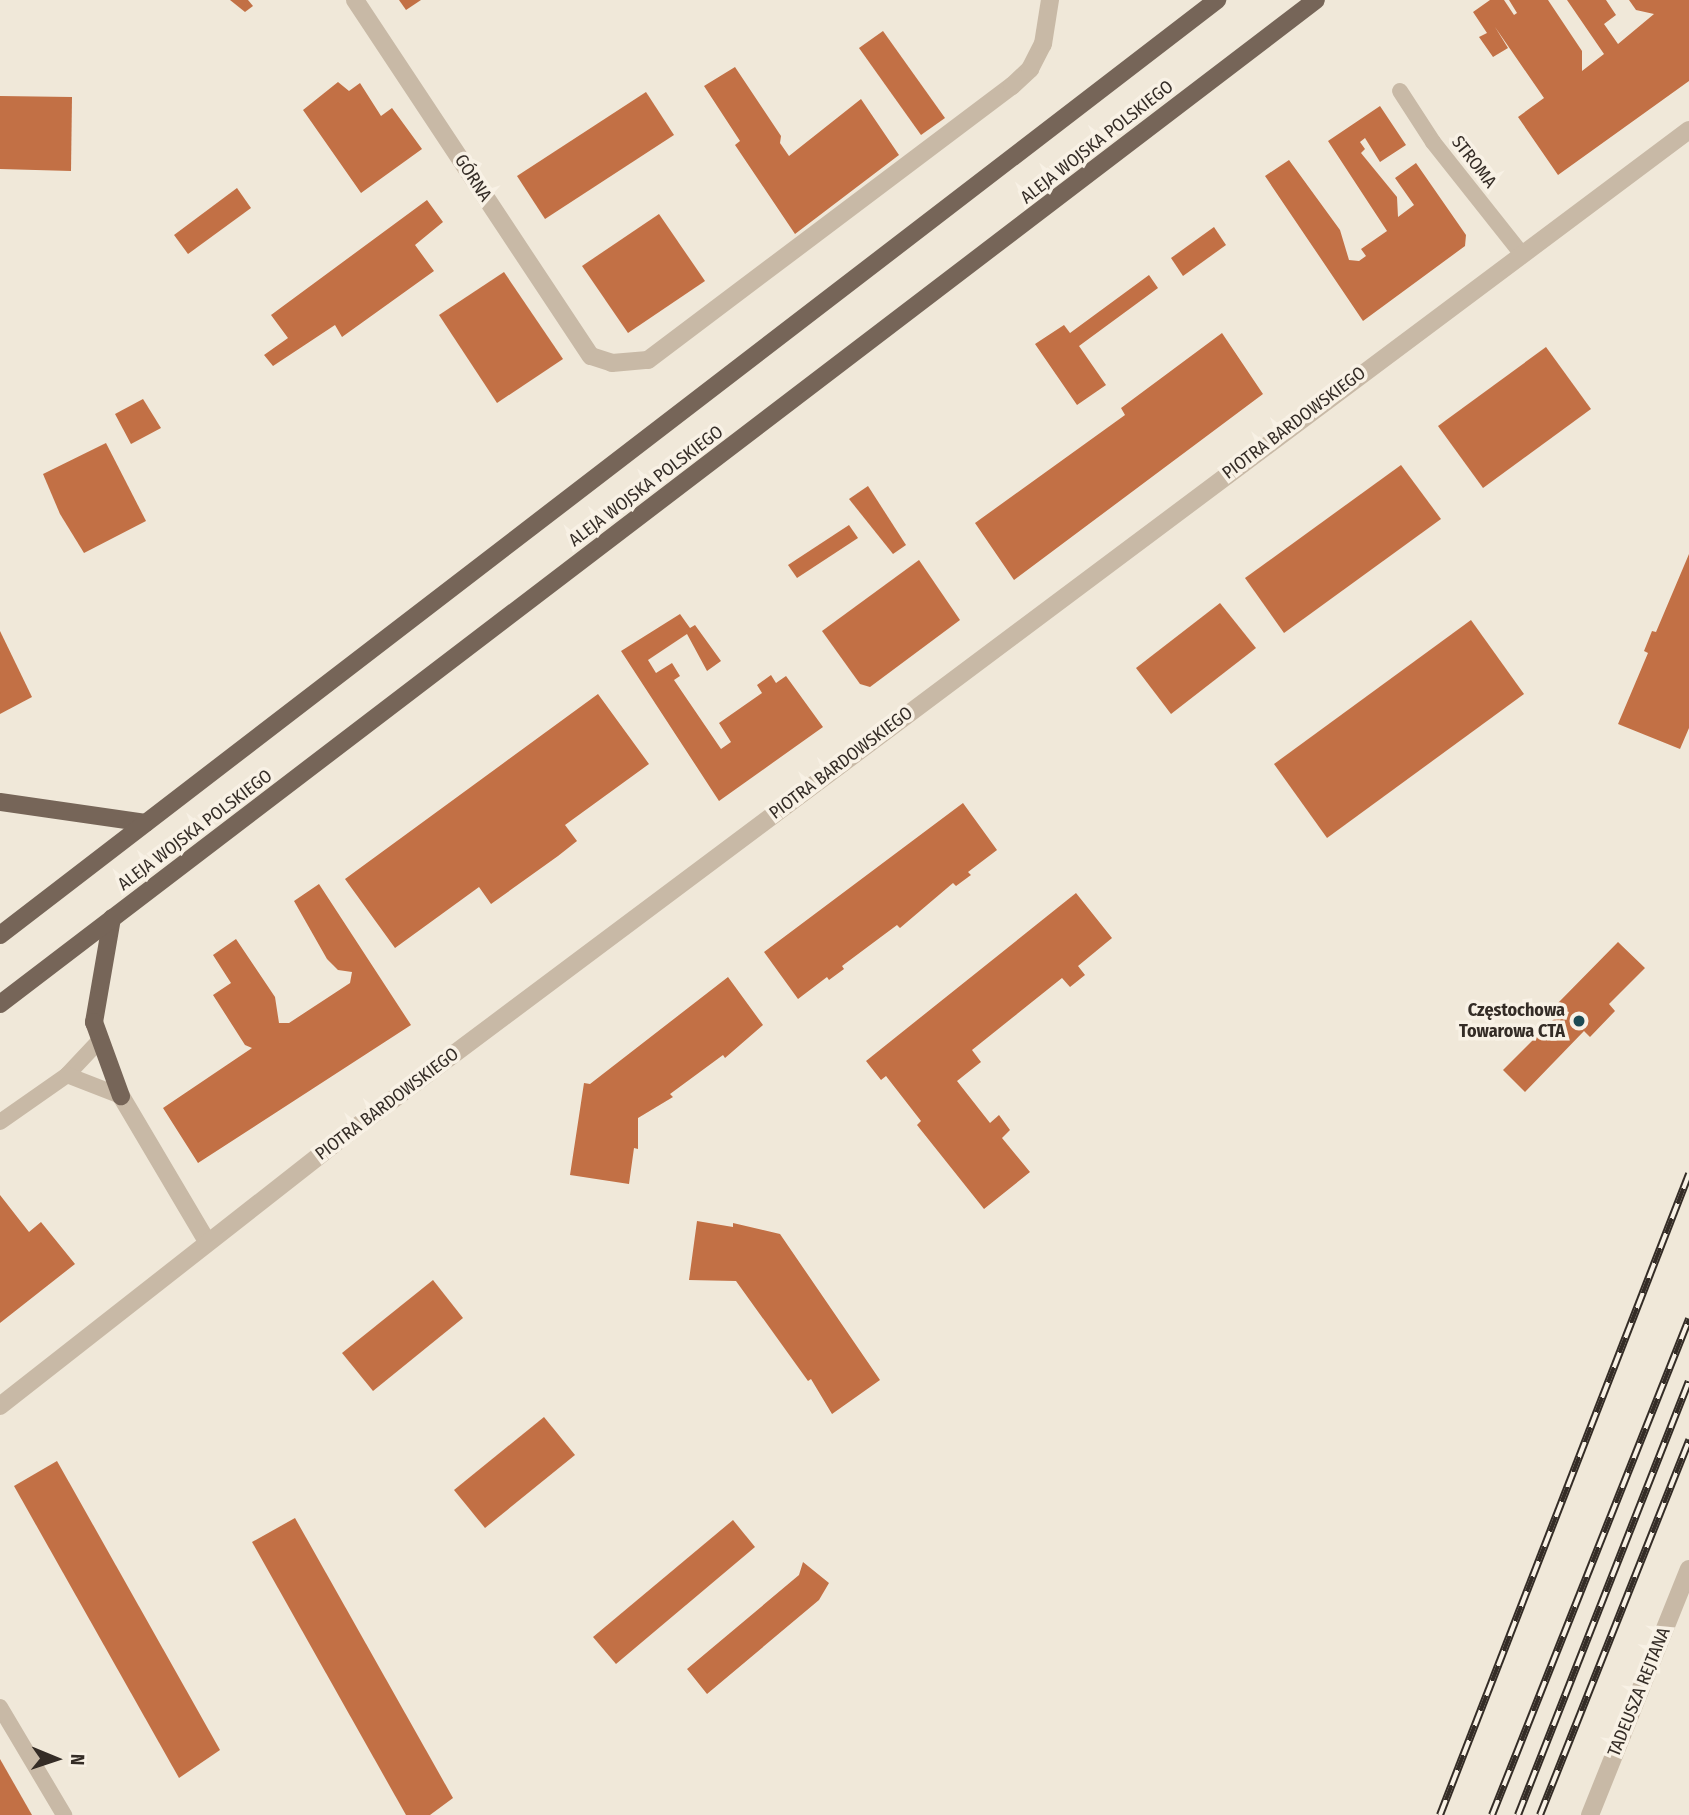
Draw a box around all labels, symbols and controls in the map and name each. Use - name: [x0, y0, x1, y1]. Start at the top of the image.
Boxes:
- street label: ALEJA WOJSKA POLSKIEGO: [1016, 76, 1178, 208]
- street label: STROMA: [1447, 132, 1501, 192]
- street label: GÓRNA: [450, 150, 496, 206]
- street label: PIOTRA BARDOWSKIEGO: [1218, 362, 1370, 484]
- street label: ALEJA WOJSKA POLSKIEGO: [565, 421, 727, 551]
- street label: PIOTRA BARDOWSKIEGO: [765, 702, 917, 824]
- street label: ALEJA WOJSKA POLSKIEGO: [114, 765, 276, 895]
- place label: Częstochowa Towarowa CTA: [1459, 1000, 1565, 1042]
- marker: Częstochowa Towarowa CTA: [1571, 1013, 1587, 1029]
- street label: PIOTRA BARDOWSKIEGO: [311, 1043, 463, 1165]
- street label: TADEUSZA REJTANA: [1603, 1624, 1675, 1760]
- north arrow: [21, 1724, 91, 1794]
- text: N: [66, 1754, 89, 1766]

